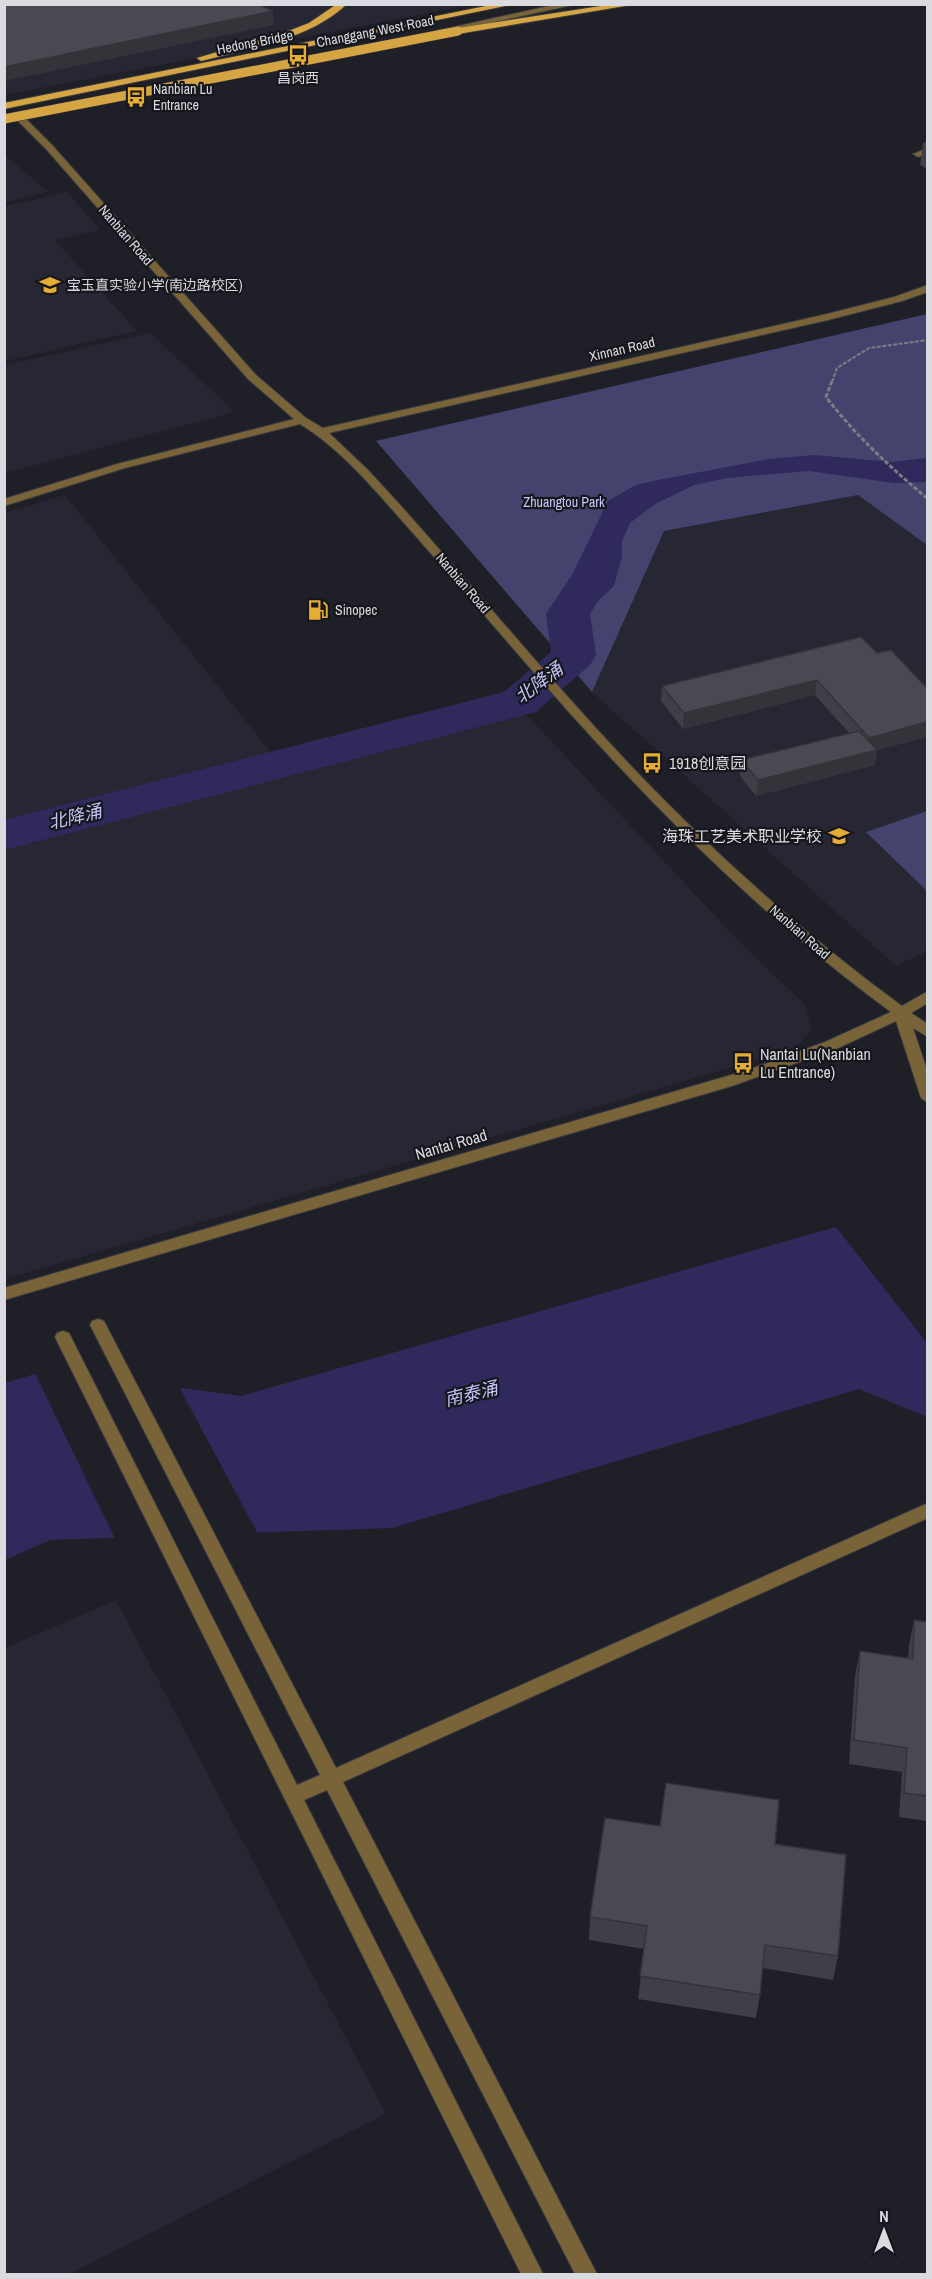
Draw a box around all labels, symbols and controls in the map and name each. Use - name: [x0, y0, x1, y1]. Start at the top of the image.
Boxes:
- street label: Changgang West Road: [315, 11, 435, 51]
- street label: Hedong Bridge: [215, 26, 295, 58]
- bus stop icon: 昌岗西: [286, 43, 310, 67]
- place label: 昌岗西: [277, 69, 319, 87]
- place label: Nanbian Lu Entrance: [153, 80, 212, 114]
- bus stop icon: Nanbian Lu Entrance: [124, 85, 148, 109]
- street label: Nanbian Road: [95, 201, 157, 269]
- school or university icon: 宝玉直实验小学(南边路校区): [38, 273, 62, 297]
- place label: 宝玉直实验小学(南边路校区): [67, 276, 243, 294]
- street label: Xinnan Road: [587, 333, 657, 365]
- park label: Zhuangtou Park: [523, 493, 605, 511]
- street label: Nanbian Road: [432, 549, 494, 617]
- fuel station icon: Sinopec: [306, 598, 330, 622]
- place label: Sinopec: [335, 601, 377, 619]
- water label: 北降涌: [510, 655, 569, 709]
- bus stop icon: 1918创意园: [640, 751, 664, 775]
- place label: 1918创意园: [669, 752, 746, 774]
- water label: 北降涌: [46, 797, 106, 835]
- school or university icon: 海珠工艺美术职业学校: [827, 824, 851, 848]
- place label: 海珠工艺美术职业学校: [662, 825, 822, 847]
- street label: Nanbian Road: [766, 901, 834, 963]
- place label: Nantai Lu(Nanbian Lu Entrance): [760, 1043, 871, 1083]
- bus stop icon: Nantai Lu(Nanbian Lu Entrance): [731, 1051, 755, 1075]
- street label: Nantai Road: [413, 1123, 489, 1165]
- water label: 南泰涌: [442, 1374, 502, 1412]
- north arrow: [854, 2201, 914, 2261]
- text: N: [879, 2205, 889, 2227]

